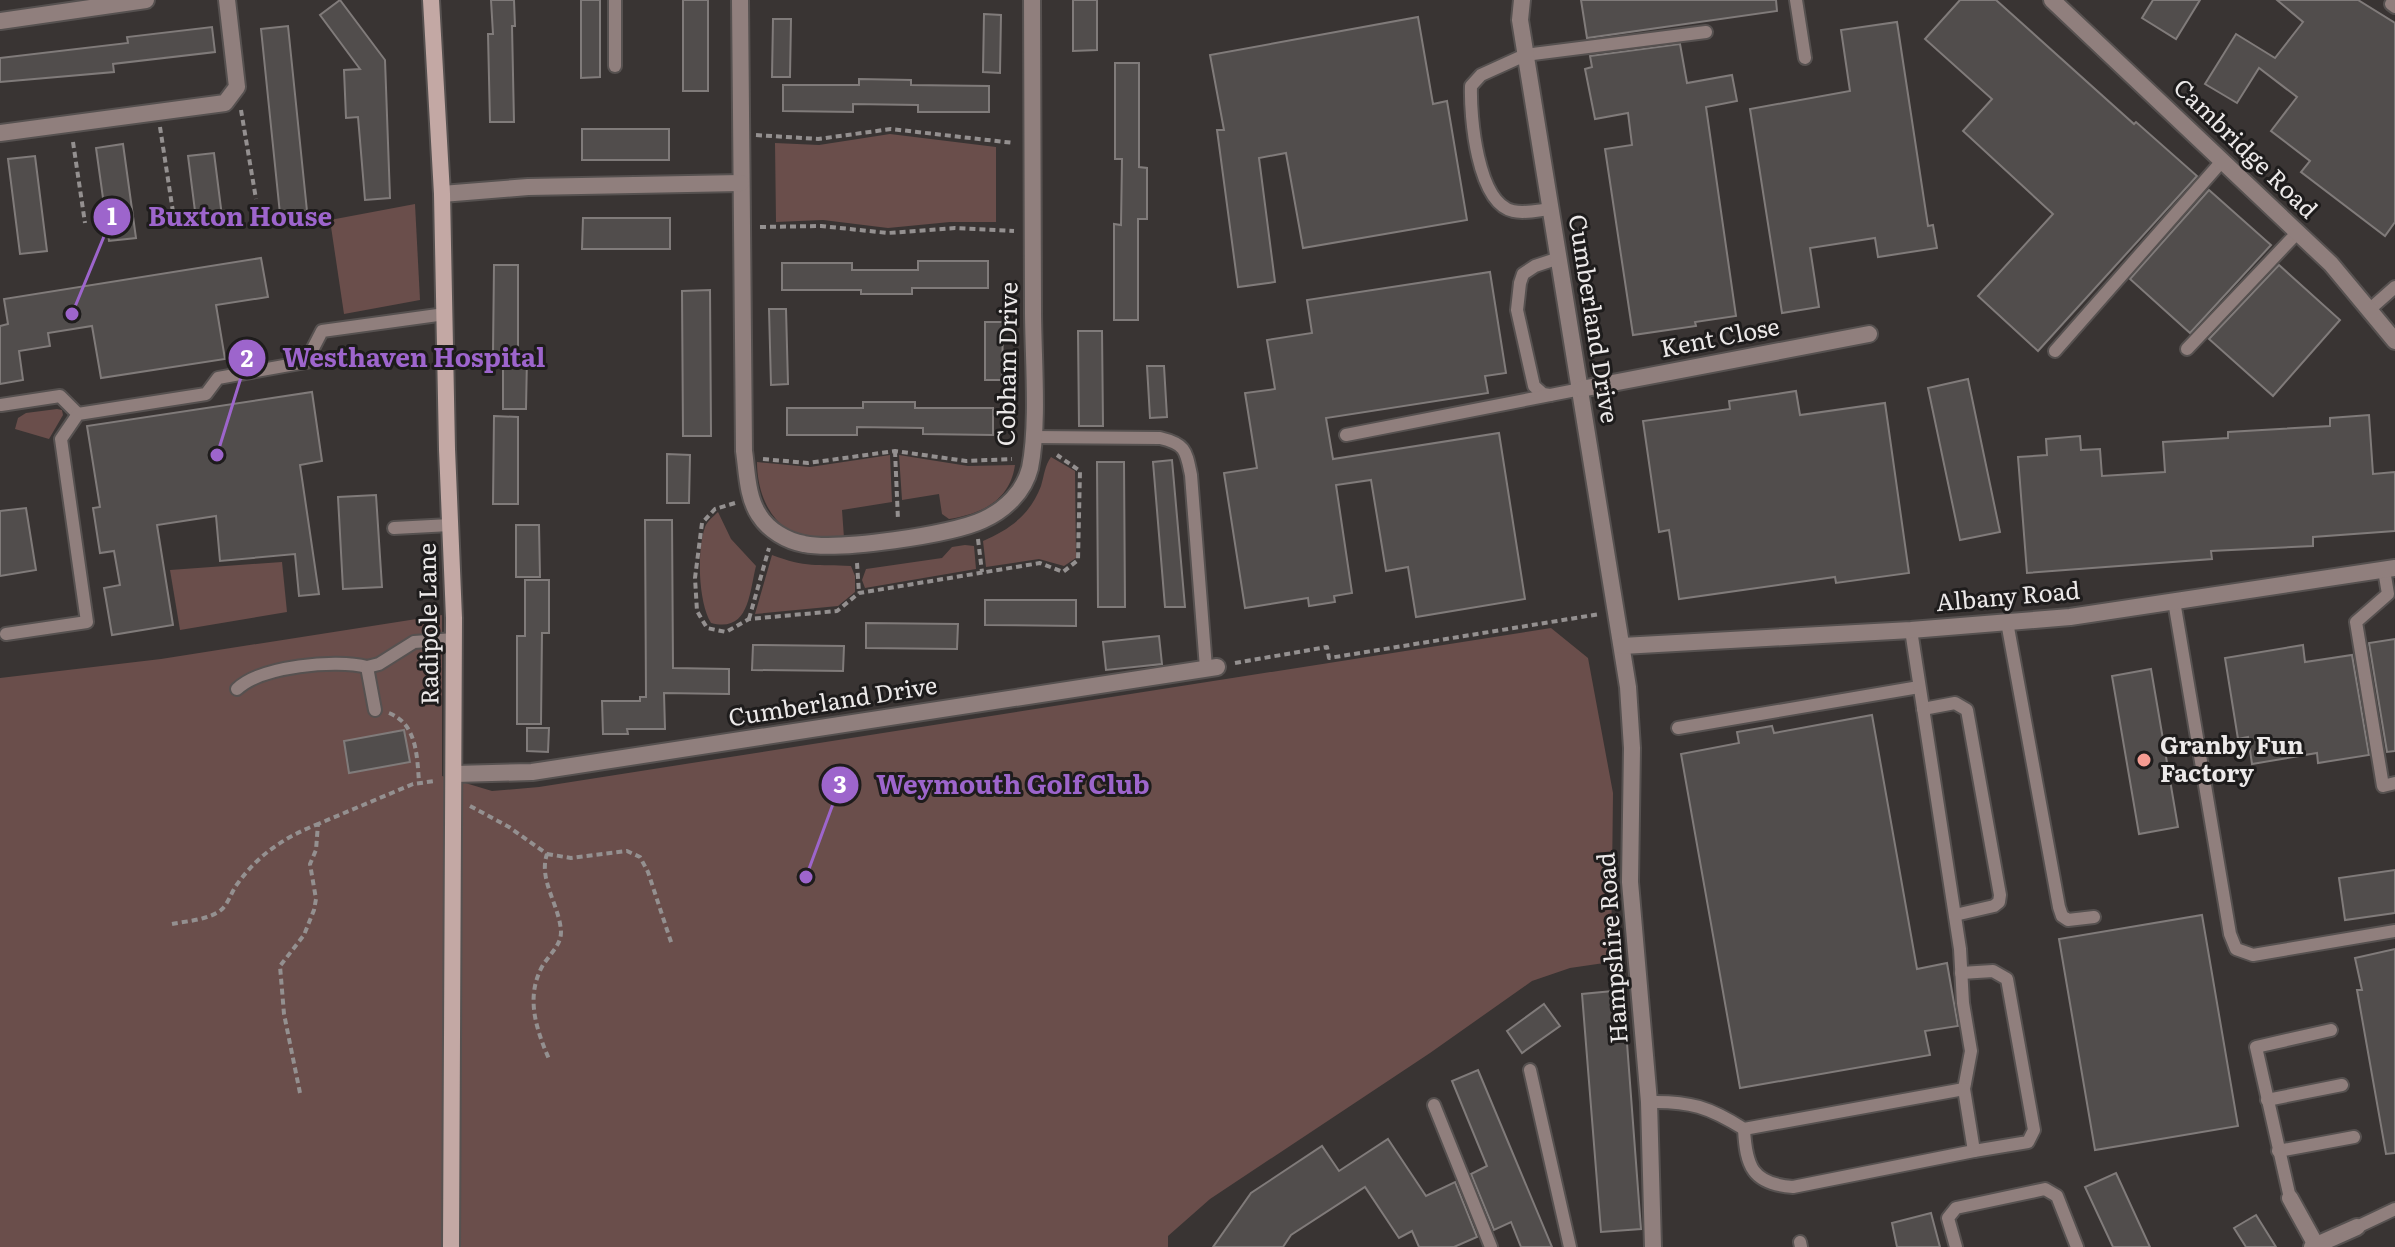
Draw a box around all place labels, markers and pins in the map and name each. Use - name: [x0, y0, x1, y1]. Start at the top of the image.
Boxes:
- callout: Buxton House: [92, 192, 348, 242]
- callout: Westhaven Hospital: [227, 333, 562, 383]
- place label: Granby Fun Factory: [2160, 726, 2304, 789]
- marker: Granby Fun Factory: [2135, 751, 2153, 769]
- callout: Weymouth Golf Club: [820, 760, 1166, 810]

